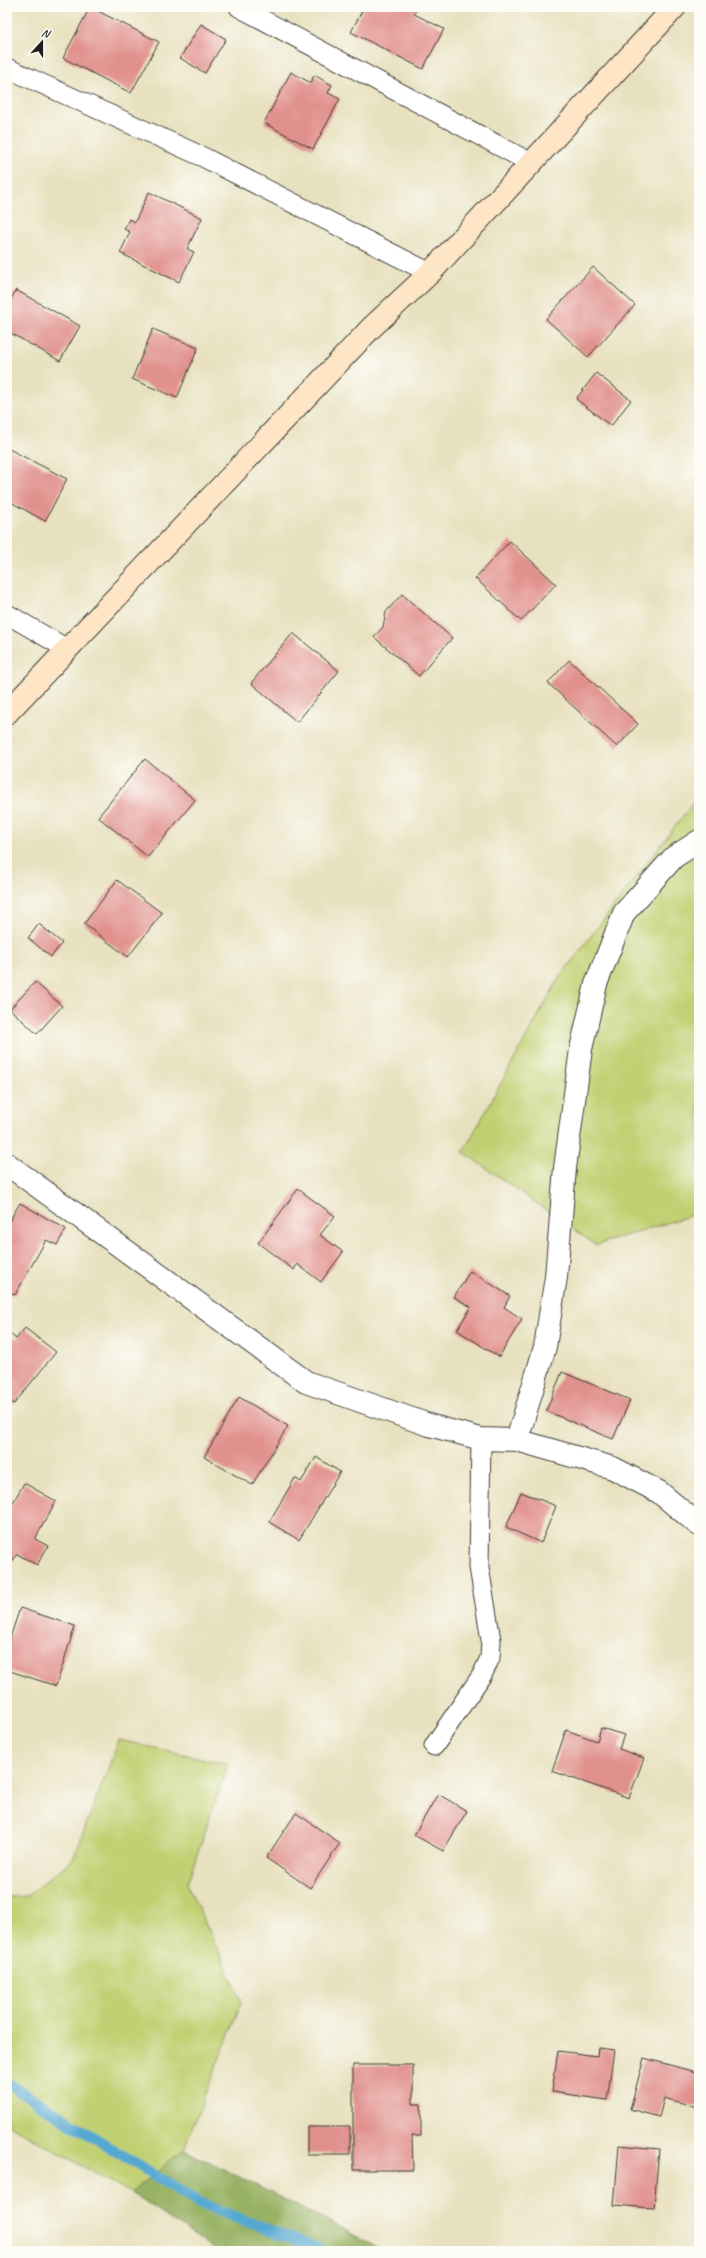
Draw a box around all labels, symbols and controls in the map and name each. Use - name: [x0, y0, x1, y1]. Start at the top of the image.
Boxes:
- north arrow: [22, 22, 62, 62]
- text: N: [40, 25, 53, 41]

